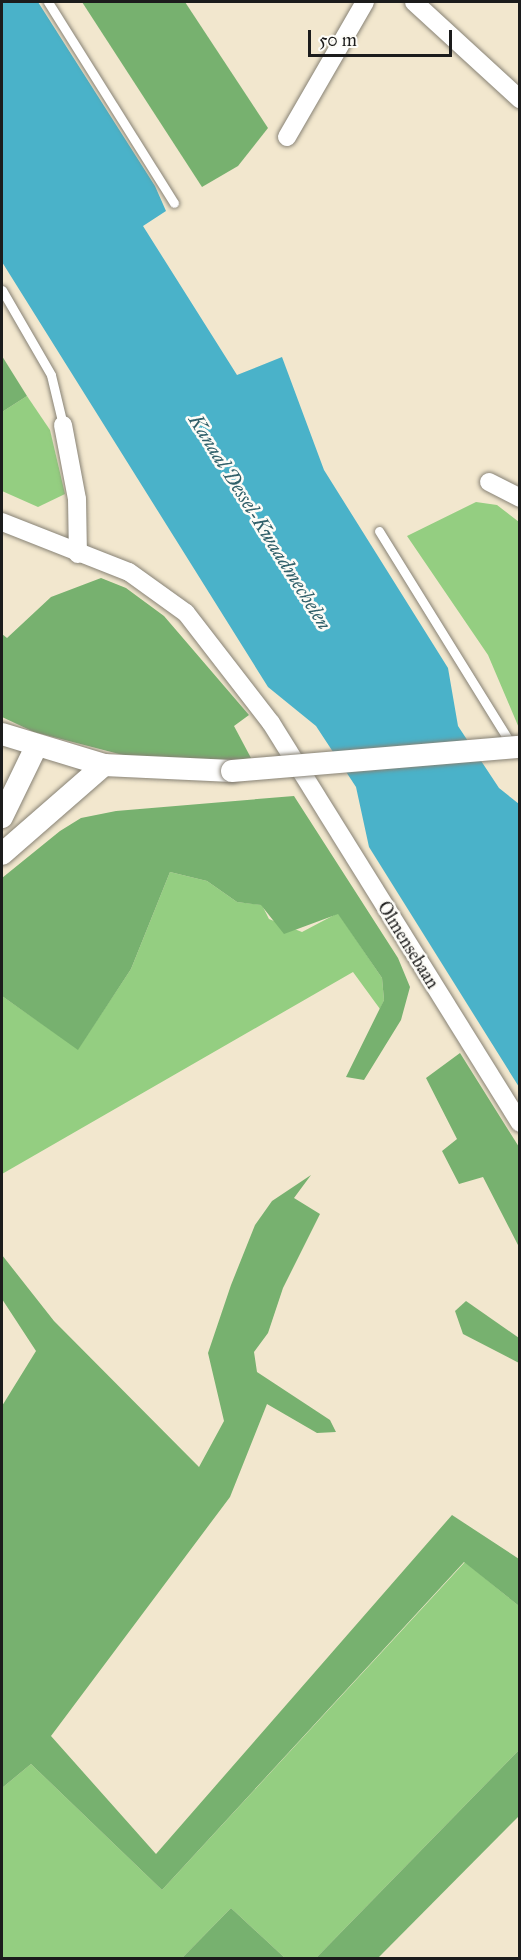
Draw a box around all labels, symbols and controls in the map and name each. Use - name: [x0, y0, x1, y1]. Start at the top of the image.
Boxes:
- scale bar: [311, 18, 455, 56]
- text: 50 m: [319, 29, 357, 51]
- water label: Kanaal Dessel-Kwaadmechelen: [184, 410, 336, 634]
- street label: Olmensebaan: [373, 897, 443, 993]

